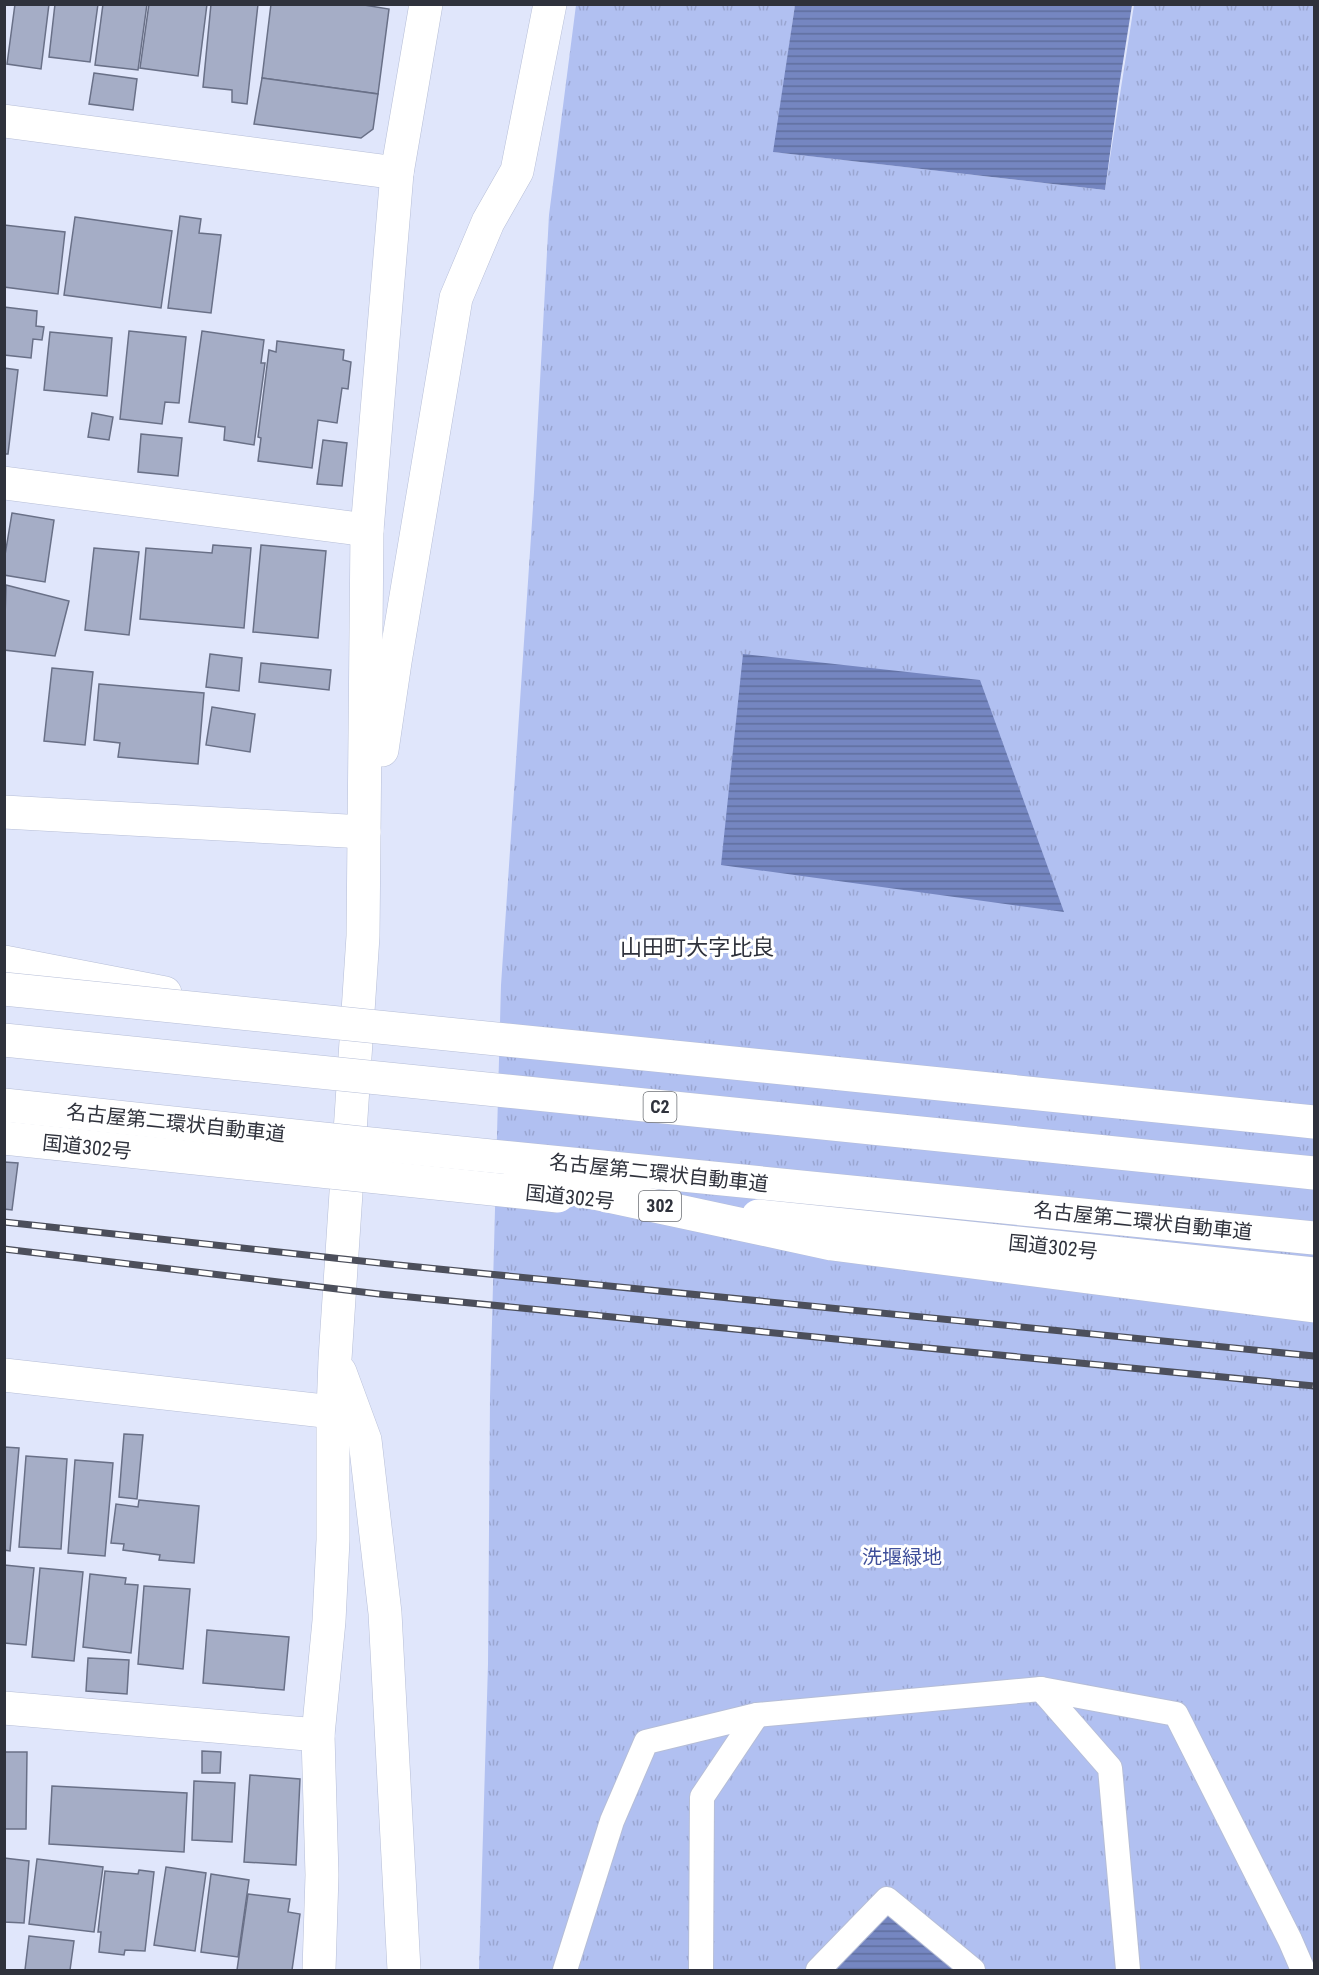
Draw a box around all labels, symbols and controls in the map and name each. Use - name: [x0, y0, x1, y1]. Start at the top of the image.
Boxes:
- district label: 山田町大字比良: [620, 935, 774, 960]
- road number: C2: [644, 1092, 676, 1122]
- street label: 名古屋第二環状自動車道: [65, 1100, 287, 1146]
- street label: 国道302号: [41, 1130, 133, 1164]
- street label: 名古屋第二環状自動車道: [548, 1150, 770, 1196]
- street label: 国道302号: [524, 1180, 616, 1214]
- road number: 302: [639, 1191, 681, 1221]
- street label: 名古屋第二環状自動車道: [1032, 1198, 1254, 1244]
- street label: 国道302号: [1007, 1230, 1099, 1264]
- park label: 洗堰緑地: [862, 1545, 942, 1569]

